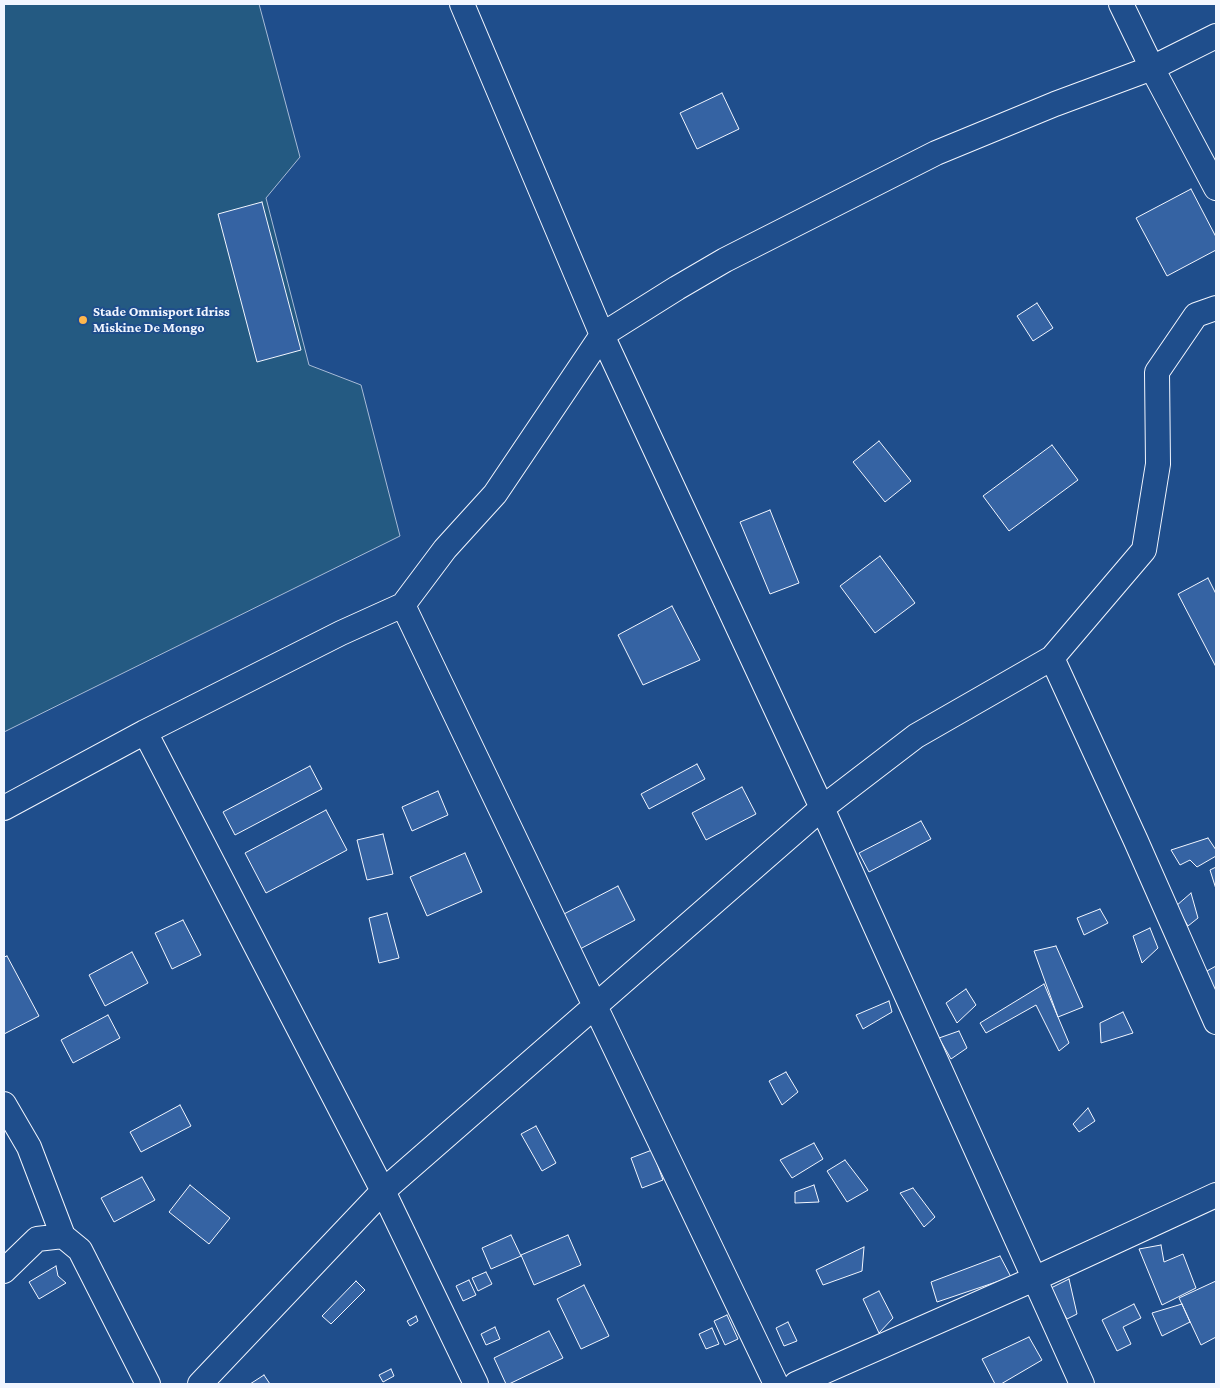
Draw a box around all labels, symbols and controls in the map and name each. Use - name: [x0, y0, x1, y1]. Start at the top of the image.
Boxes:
- place label: Stade Omnisport Idriss Miskine De Mongo: [93, 304, 230, 336]
- marker: Stade Omnisport Idriss Miskine De Mongo: [77, 314, 89, 326]

